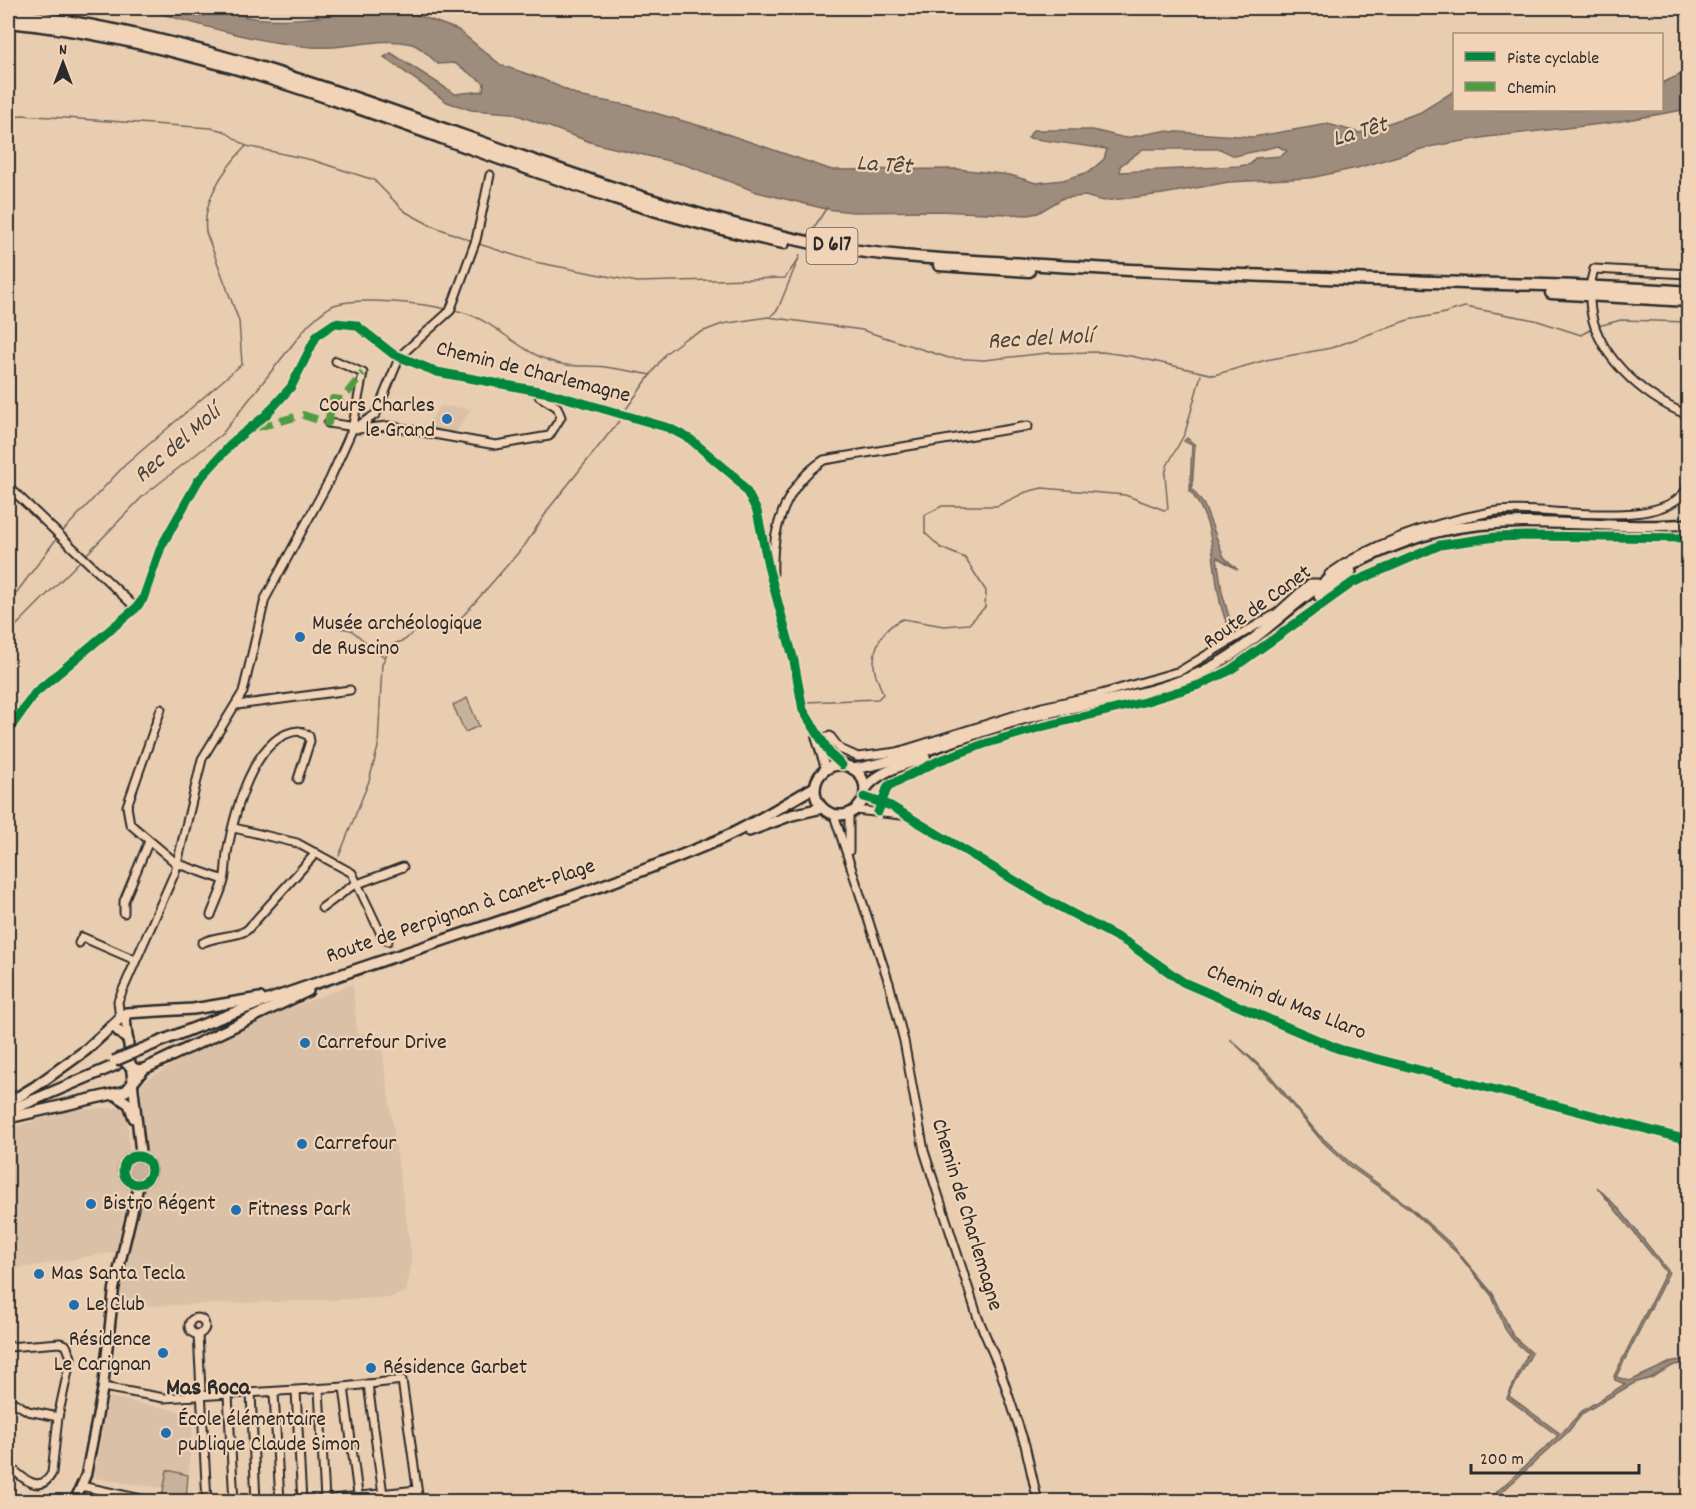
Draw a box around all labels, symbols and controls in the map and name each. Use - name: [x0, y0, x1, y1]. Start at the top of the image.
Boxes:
- north arrow: [33, 33, 93, 93]
- legend: [1453, 33, 1663, 111]
- text: N: [59, 39, 67, 62]
- text: Piste cyclable: [1507, 47, 1599, 72]
- text: Chemin: [1507, 77, 1556, 102]
- water label: La Têt: [1329, 108, 1393, 157]
- water label: La Têt: [855, 147, 915, 185]
- road number: D 617: [806, 228, 858, 264]
- water label: Rec del Molí: [987, 320, 1100, 360]
- street label: Chemin de Charlemagne: [433, 334, 633, 412]
- place label: Cours Charles le Grand: [319, 391, 435, 447]
- water label: Rec del Molí: [127, 393, 234, 492]
- marker: Cours Charles le Grand: [440, 412, 454, 426]
- street label: Route de Canet: [1198, 558, 1318, 658]
- place label: Musée archéologique de Ruscino: [312, 609, 482, 665]
- marker: Musée archéologique de Ruscino: [293, 630, 307, 644]
- street label: Route de Perpignan à Canet-Plage: [322, 851, 600, 973]
- street label: Chemin du Mas Llaro: [1201, 957, 1371, 1049]
- place label: Carrefour Drive: [317, 1028, 447, 1059]
- marker: Carrefour Drive: [298, 1036, 312, 1050]
- street label: Chemin de Charlemagne: [922, 1115, 1010, 1315]
- place label: Carrefour: [314, 1129, 397, 1160]
- marker: Carrefour: [295, 1137, 309, 1151]
- place label: Bistro Régent: [103, 1189, 216, 1220]
- place label: Fitness Park: [248, 1195, 351, 1226]
- marker: Bistro Régent: [84, 1197, 98, 1211]
- marker: Fitness Park: [229, 1203, 243, 1217]
- place label: Mas Santa Tecla: [51, 1259, 186, 1290]
- marker: Mas Santa Tecla: [32, 1267, 46, 1281]
- place label: Le Club: [86, 1290, 145, 1321]
- marker: Le Club: [67, 1298, 81, 1312]
- place label: Résidence Le Carignan: [54, 1325, 151, 1381]
- marker: Résidence Le Carignan: [156, 1346, 170, 1360]
- place label: Résidence Garbet: [383, 1353, 527, 1384]
- marker: Résidence Garbet: [364, 1361, 378, 1375]
- district label: Mas Roca: [166, 1372, 251, 1406]
- place label: École élémentaire publique Claude Simon: [178, 1405, 360, 1461]
- marker: École élémentaire publique Claude Simon: [159, 1426, 173, 1440]
- scale bar: [1471, 1437, 1639, 1475]
- text: 200 m: [1480, 1448, 1524, 1473]

